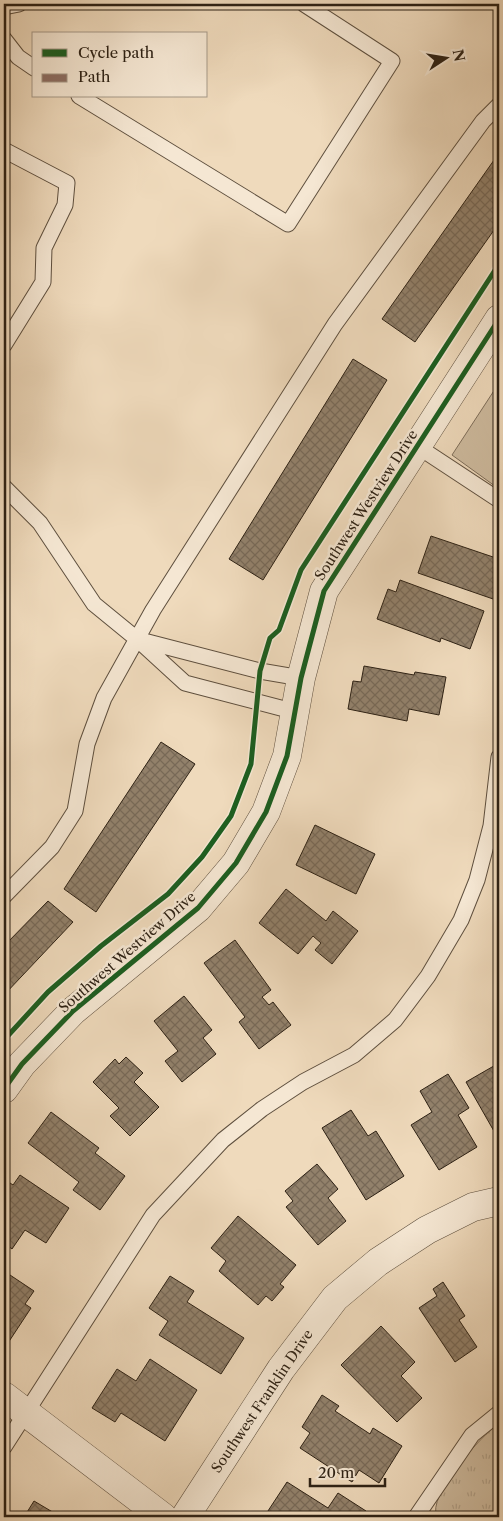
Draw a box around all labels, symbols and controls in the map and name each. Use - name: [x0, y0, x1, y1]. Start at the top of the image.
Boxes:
- legend: [32, 32, 208, 98]
- north arrow: [420, 32, 470, 82]
- text: Cycle path: [78, 43, 155, 62]
- text: N: [449, 47, 469, 63]
- text: Path: [78, 67, 111, 86]
- street label: Southwest Westview Drive: [311, 426, 422, 584]
- street label: Southwest Westview Drive: [55, 887, 199, 1016]
- street label: Southwest Franklin Drive: [207, 1326, 317, 1476]
- scale bar: [310, 1456, 386, 1488]
- text: 20 m: [318, 1463, 354, 1482]

